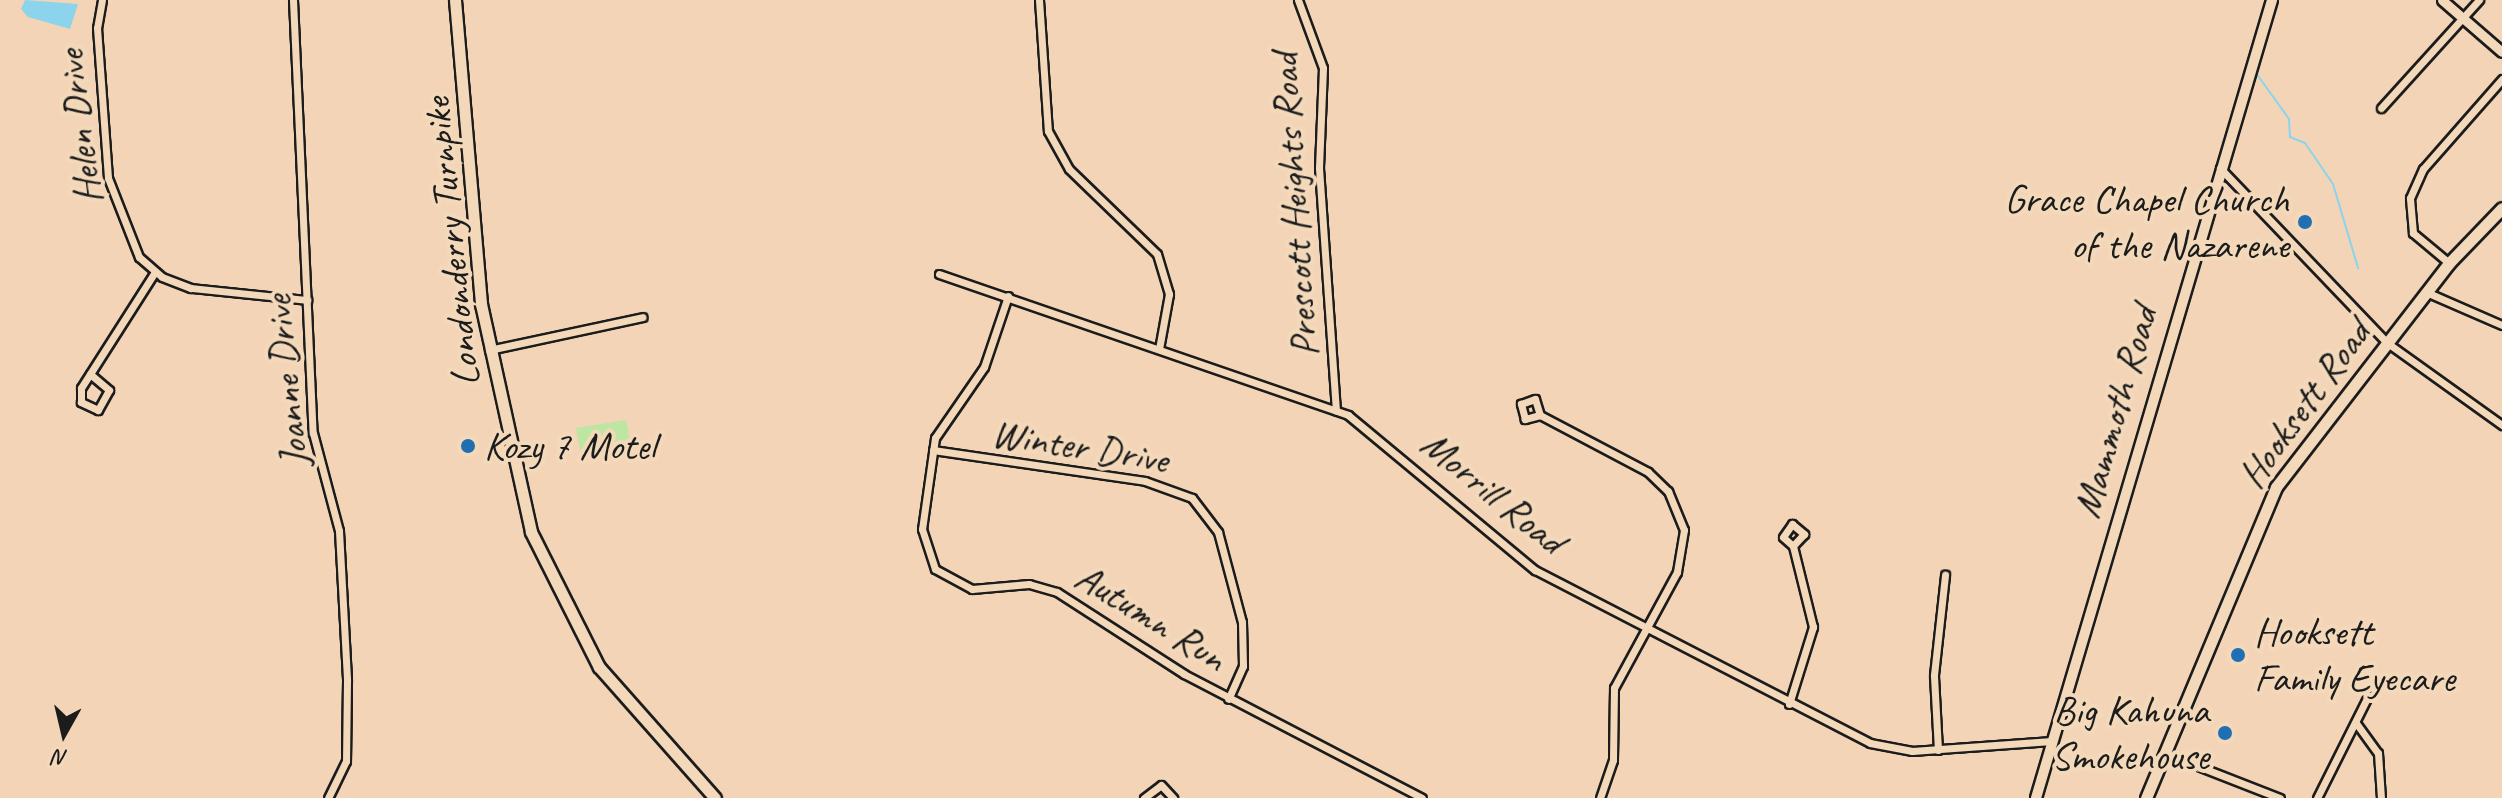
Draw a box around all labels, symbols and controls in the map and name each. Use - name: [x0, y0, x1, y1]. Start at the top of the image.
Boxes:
- street label: Helen Drive: [46, 47, 112, 207]
- street label: Prescott Heights Road: [1259, 52, 1329, 358]
- street label: Londonderry Turnpike: [412, 95, 490, 389]
- place label: Grace Chapel Church of the Nazarene: [2002, 175, 2289, 269]
- marker: Grace Chapel Church of the Nazarene: [2296, 213, 2314, 231]
- street label: Joanne Drive: [253, 293, 319, 469]
- street label: Mammoth Road: [2062, 302, 2168, 522]
- street label: Hooksett Road: [2227, 311, 2381, 497]
- street label: Winter Drive: [989, 408, 1171, 484]
- street label: Morrill Road: [1412, 420, 1574, 564]
- place label: Kozy 7 Motel: [484, 422, 656, 470]
- marker: Kozy 7 Motel: [459, 437, 477, 455]
- street label: Autumn Run: [1067, 552, 1235, 682]
- place label: Hooksett Family Eyecare: [2254, 608, 2454, 702]
- marker: Hooksett Family Eyecare: [2229, 646, 2247, 664]
- place label: Big Kahuna Smokehouse: [2051, 686, 2209, 780]
- north arrow: [24, 694, 104, 774]
- marker: Big Kahuna Smokehouse: [2216, 724, 2234, 742]
- text: N: [52, 743, 69, 773]

